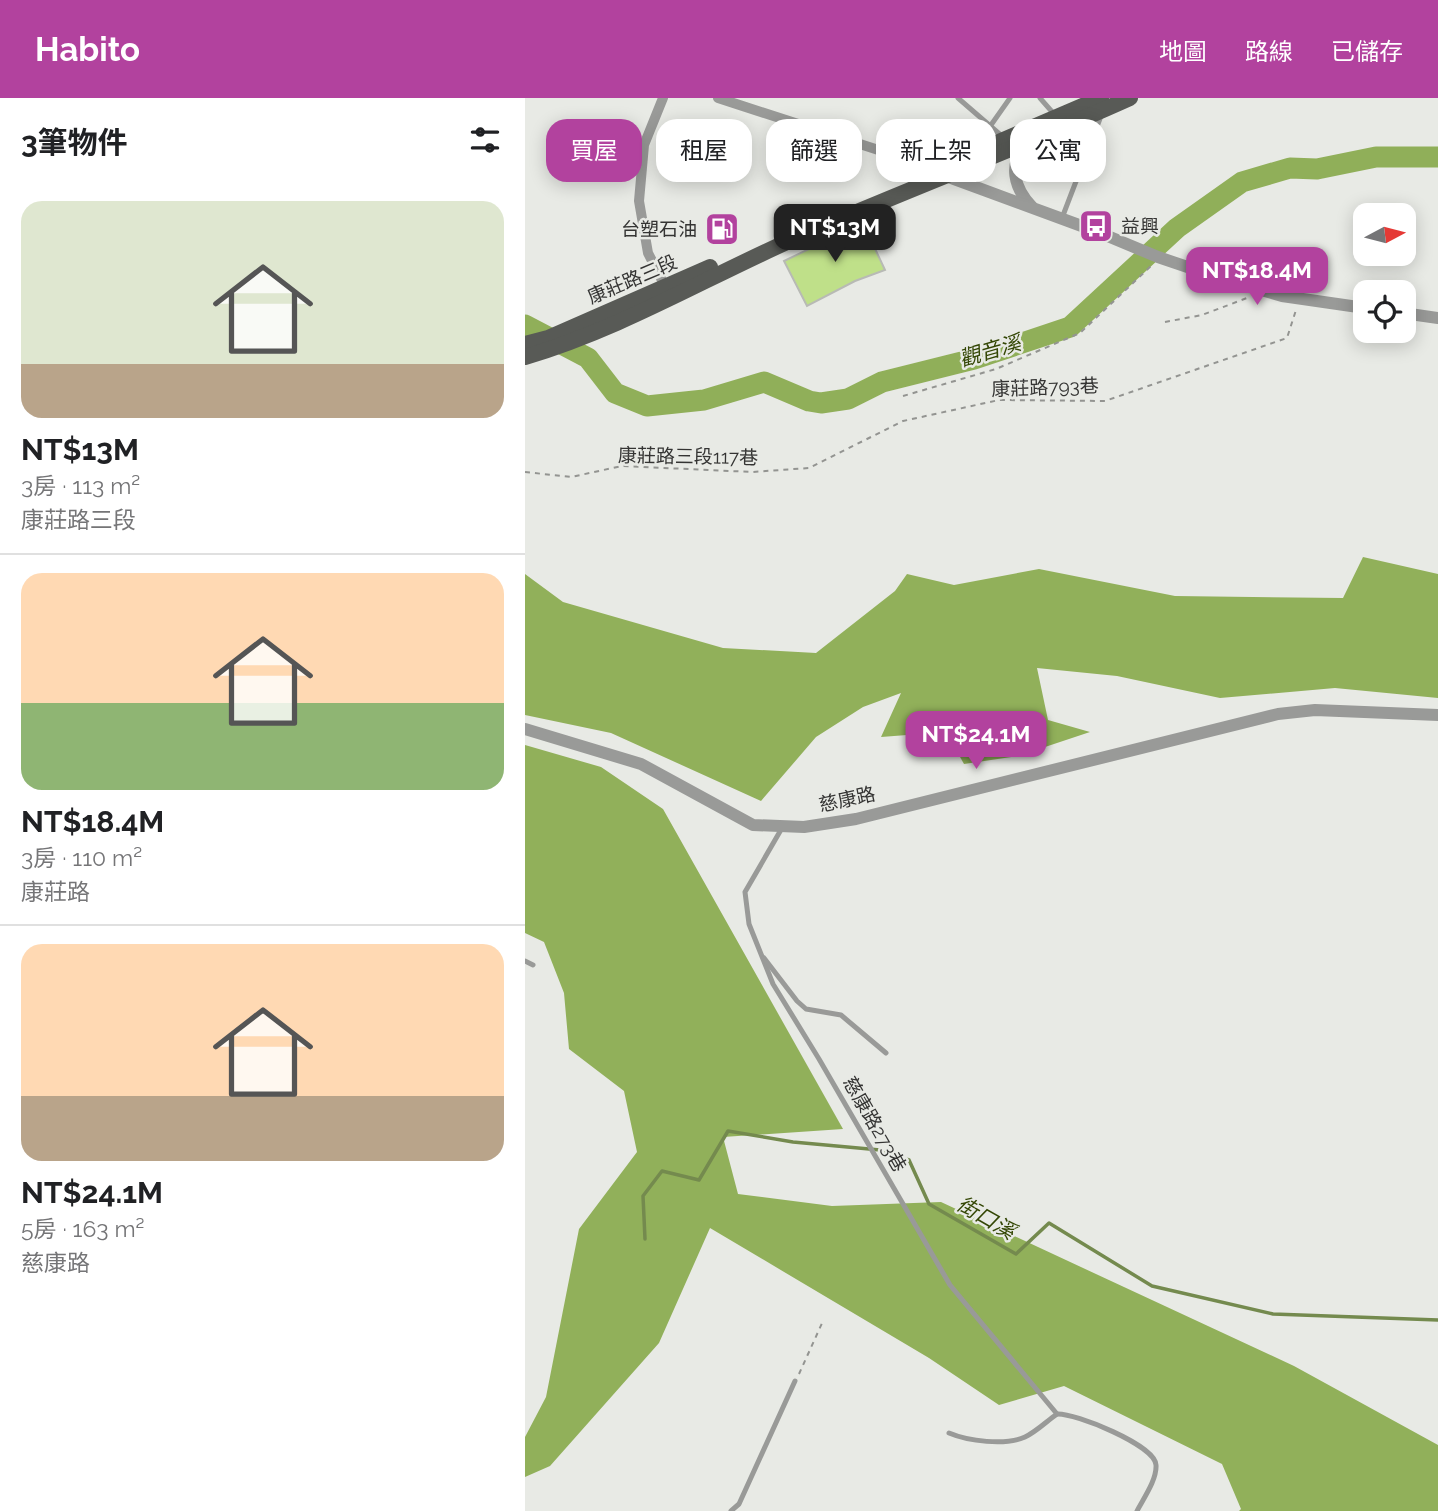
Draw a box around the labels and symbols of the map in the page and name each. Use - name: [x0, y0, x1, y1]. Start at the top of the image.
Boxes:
- north arrow: [1353, 203, 1416, 266]
- pin: NT$13M: [778, 204, 892, 264]
- bus stop icon: 益興: [1077, 207, 1115, 245]
- fuel station icon: 台塑石油: [703, 210, 741, 248]
- place label: 益興: [1121, 215, 1159, 237]
- place label: 台塑石油: [621, 218, 697, 240]
- pin: NT$18.4M: [1185, 248, 1329, 307]
- street label: 康莊路三段: [584, 250, 680, 308]
- water label: 觀音溪: [956, 329, 1026, 371]
- street label: 康莊路793巷: [991, 374, 1099, 400]
- street label: 康莊路三段117巷: [618, 444, 758, 468]
- pin: NT$24.1M: [904, 712, 1048, 771]
- street label: 慈康路: [817, 782, 877, 816]
- street label: 慈康路273巷: [839, 1073, 911, 1175]
- water label: 街口溪: [953, 1191, 1022, 1246]

